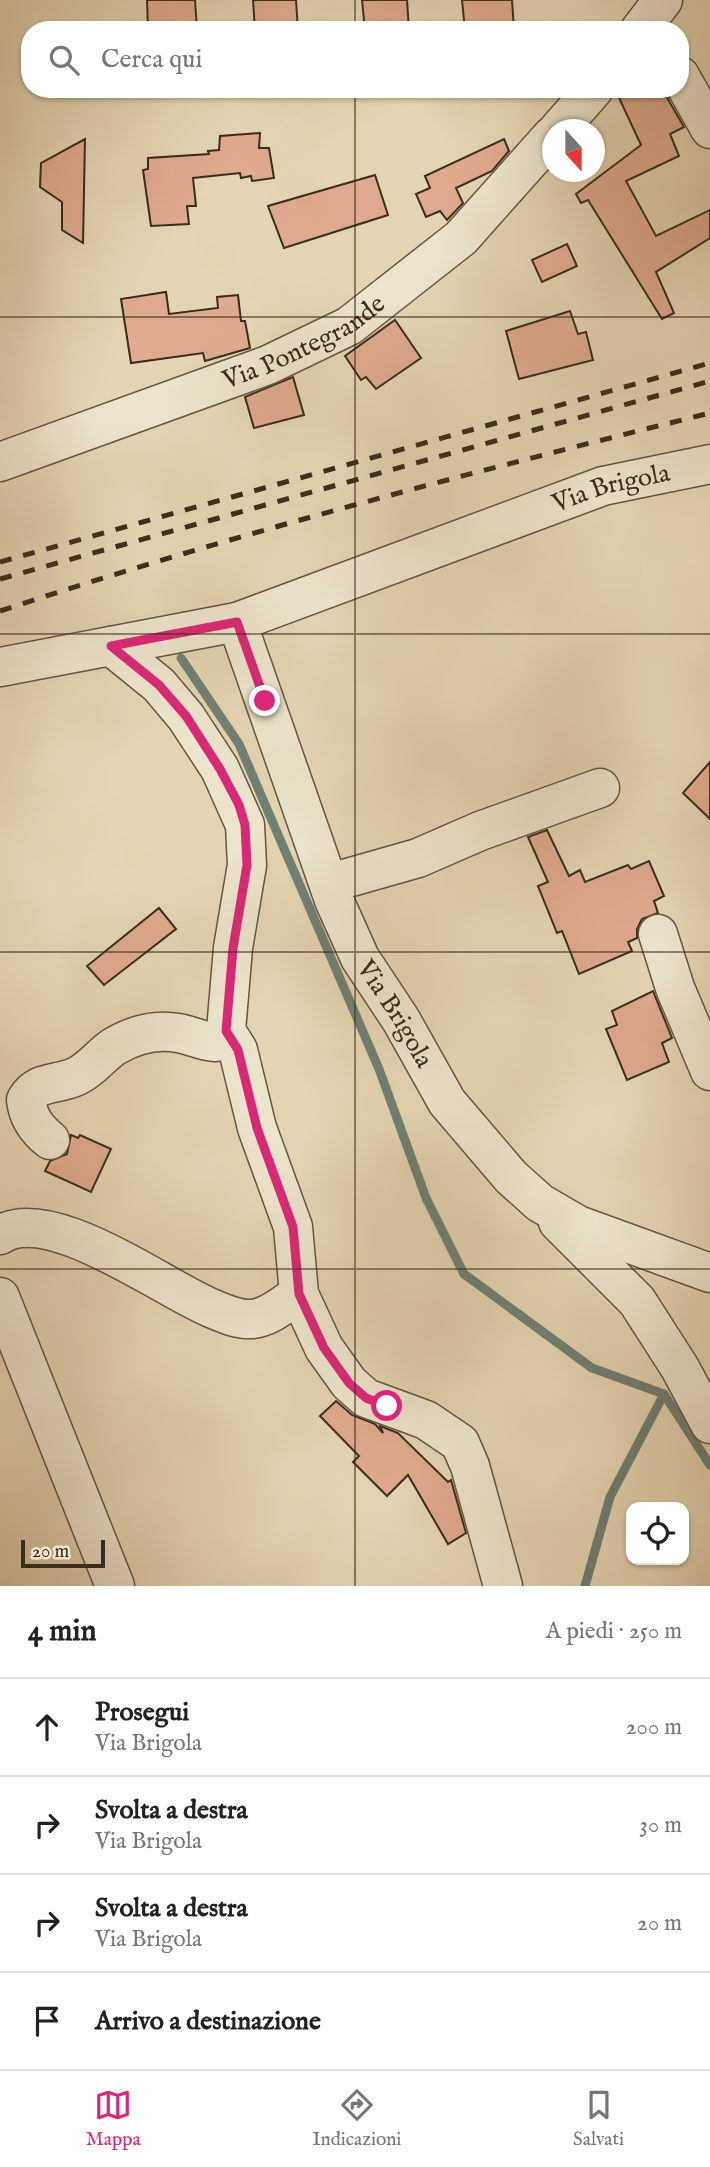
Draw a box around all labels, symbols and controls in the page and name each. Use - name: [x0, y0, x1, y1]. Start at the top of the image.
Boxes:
- search box: [21, 21, 689, 98]
- icon: search: [45, 41, 83, 79]
- text: Cerca qui: [101, 43, 202, 76]
- north arrow: [542, 119, 605, 182]
- street label: Via Pontegrande: [217, 287, 392, 397]
- street label: Via Brigola: [546, 456, 673, 520]
- route end: [249, 685, 280, 716]
- street label: Via Brigola: [349, 953, 441, 1074]
- route start: [371, 1390, 402, 1421]
- map controls: [626, 1502, 689, 1565]
- button: locate: [626, 1502, 689, 1565]
- scale bar: [21, 1537, 105, 1569]
- text: 20 m: [32, 1540, 69, 1564]
- text: 4 min: [28, 1613, 96, 1651]
- text: A piedi · 250 m: [546, 1617, 682, 1646]
- text: Prosegui: [95, 1696, 189, 1729]
- icon: ahead: [28, 1708, 66, 1746]
- text: 200 m: [626, 1713, 682, 1742]
- text: Via Brigola: [95, 1729, 202, 1758]
- text: Svolta a destra: [95, 1794, 248, 1827]
- icon: right: [28, 1806, 66, 1844]
- text: 30 m: [639, 1811, 682, 1840]
- text: Via Brigola: [95, 1827, 202, 1856]
- text: Svolta a destra: [95, 1892, 248, 1925]
- icon: right: [28, 1904, 66, 1942]
- text: 20 m: [637, 1909, 682, 1938]
- text: Via Brigola: [95, 1925, 202, 1954]
- icon: arrive: [28, 2002, 66, 2040]
- text: Arrivo a destinazione: [95, 2005, 321, 2038]
- tab: Mappa: [86, 2086, 141, 2152]
- tab: Indicazioni: [312, 2086, 401, 2152]
- tab: Salvati: [573, 2086, 624, 2152]

